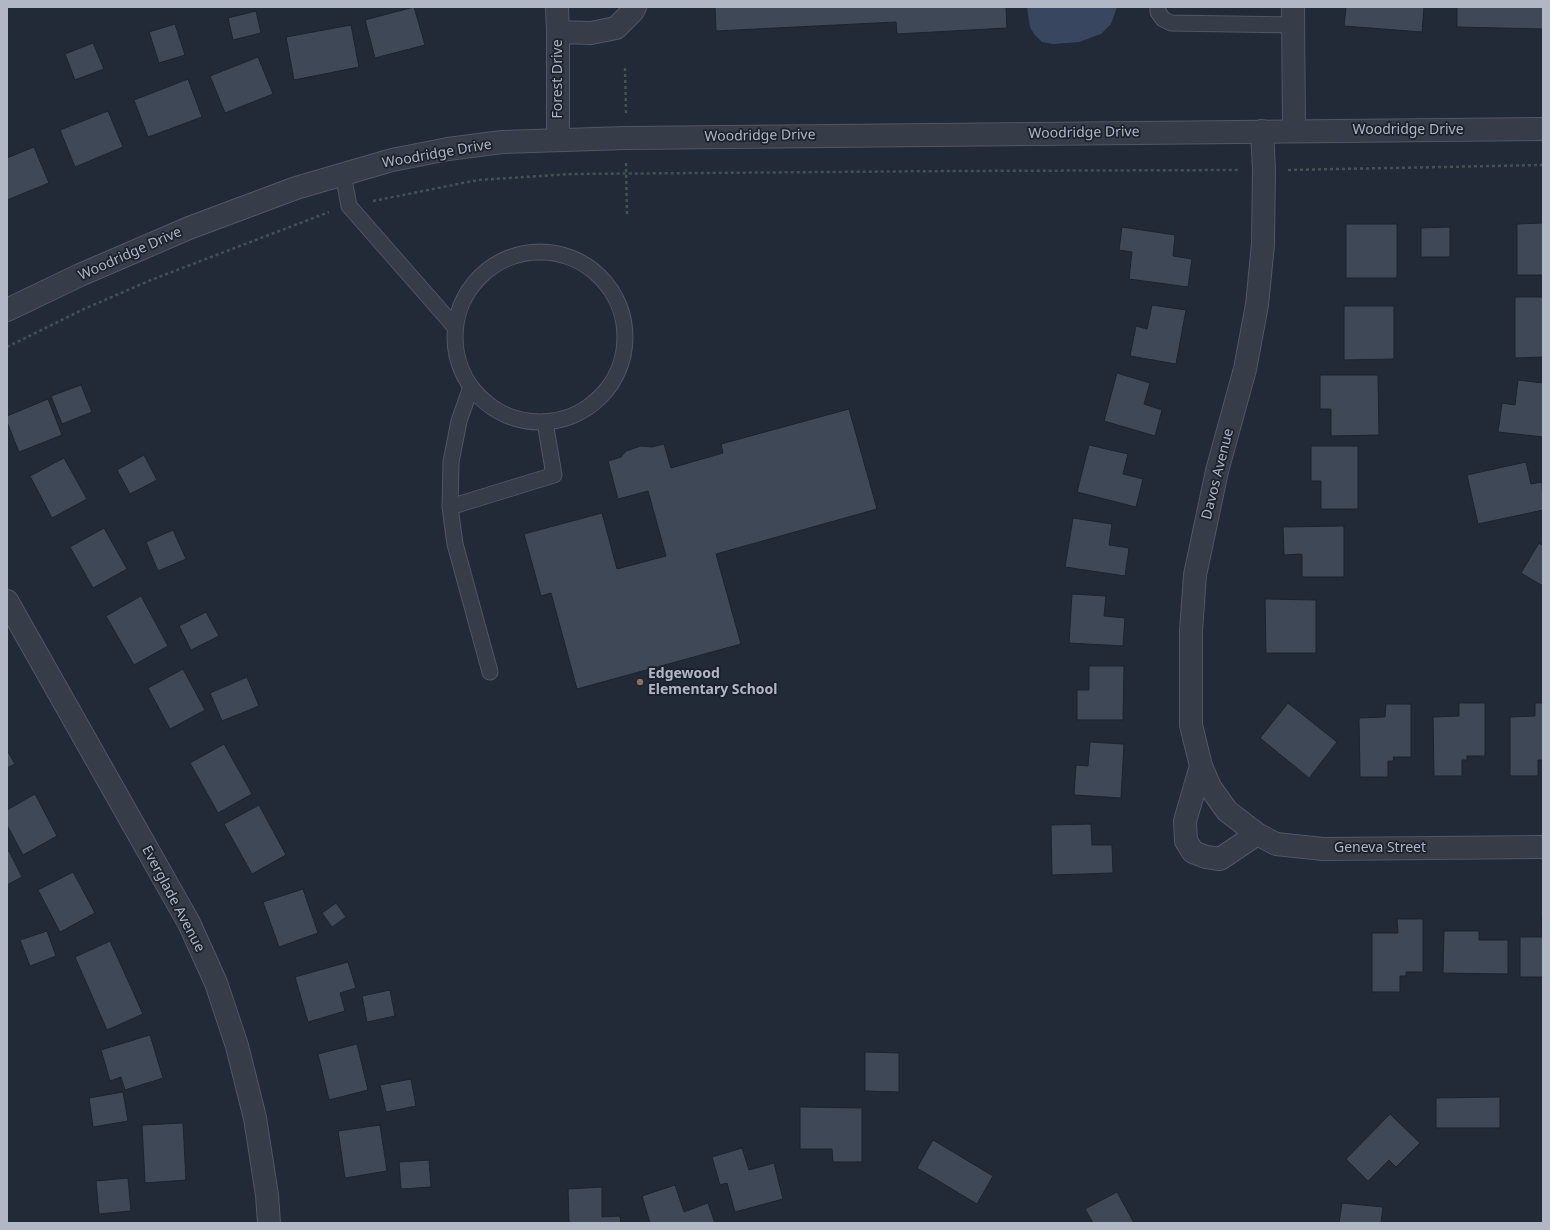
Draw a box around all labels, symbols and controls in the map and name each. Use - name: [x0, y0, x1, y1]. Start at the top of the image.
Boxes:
- street label: Forest Drive: [550, 39, 566, 119]
- street label: Woodridge Drive: [1352, 122, 1464, 138]
- street label: Woodridge Drive: [1028, 124, 1140, 142]
- street label: Woodridge Drive: [704, 127, 816, 145]
- street label: Woodridge Drive: [381, 136, 493, 172]
- street label: Woodridge Drive: [76, 224, 184, 284]
- street label: Davos Avenue: [1199, 427, 1237, 521]
- place label: Edgewood Elementary School: [648, 666, 778, 698]
- marker: Edgewood Elementary School: [635, 677, 645, 687]
- street label: Geneva Street: [1334, 840, 1426, 856]
- street label: Everglade Avenue: [138, 843, 208, 955]

